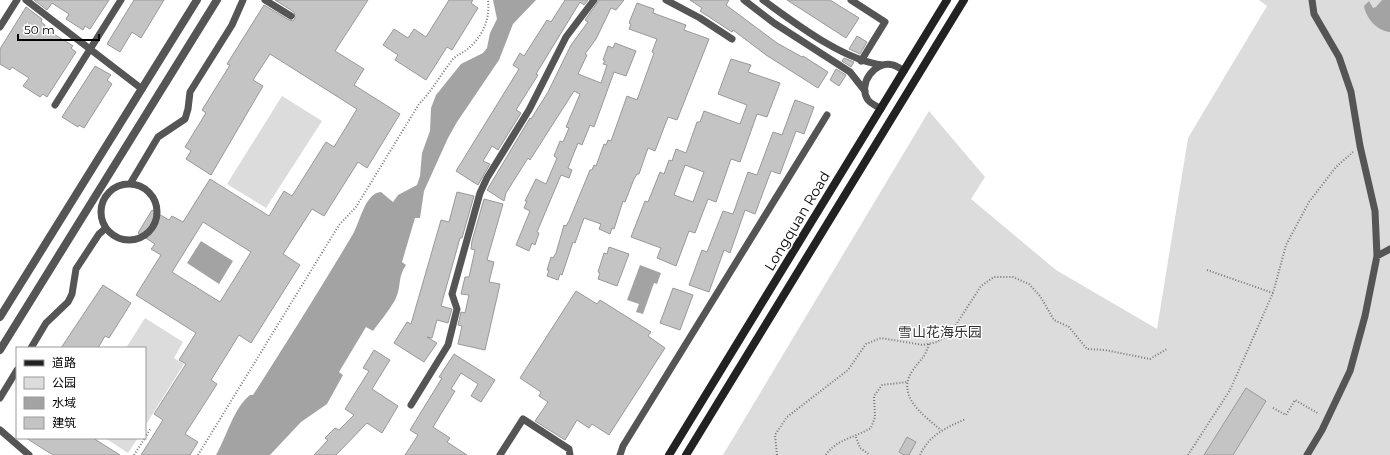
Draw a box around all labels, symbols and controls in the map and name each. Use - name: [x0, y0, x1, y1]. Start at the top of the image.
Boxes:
- scale bar: [18, 16, 99, 42]
- text: 50 m: [24, 22, 55, 37]
- street label: Longquan Road: [760, 168, 834, 274]
- park label: 雪山花海乐园: [898, 323, 982, 341]
- legend: [16, 347, 146, 439]
- text: 道路: [52, 355, 76, 370]
- text: 公园: [52, 375, 76, 390]
- text: 水域: [52, 395, 76, 410]
- text: 建筑: [52, 415, 76, 430]

